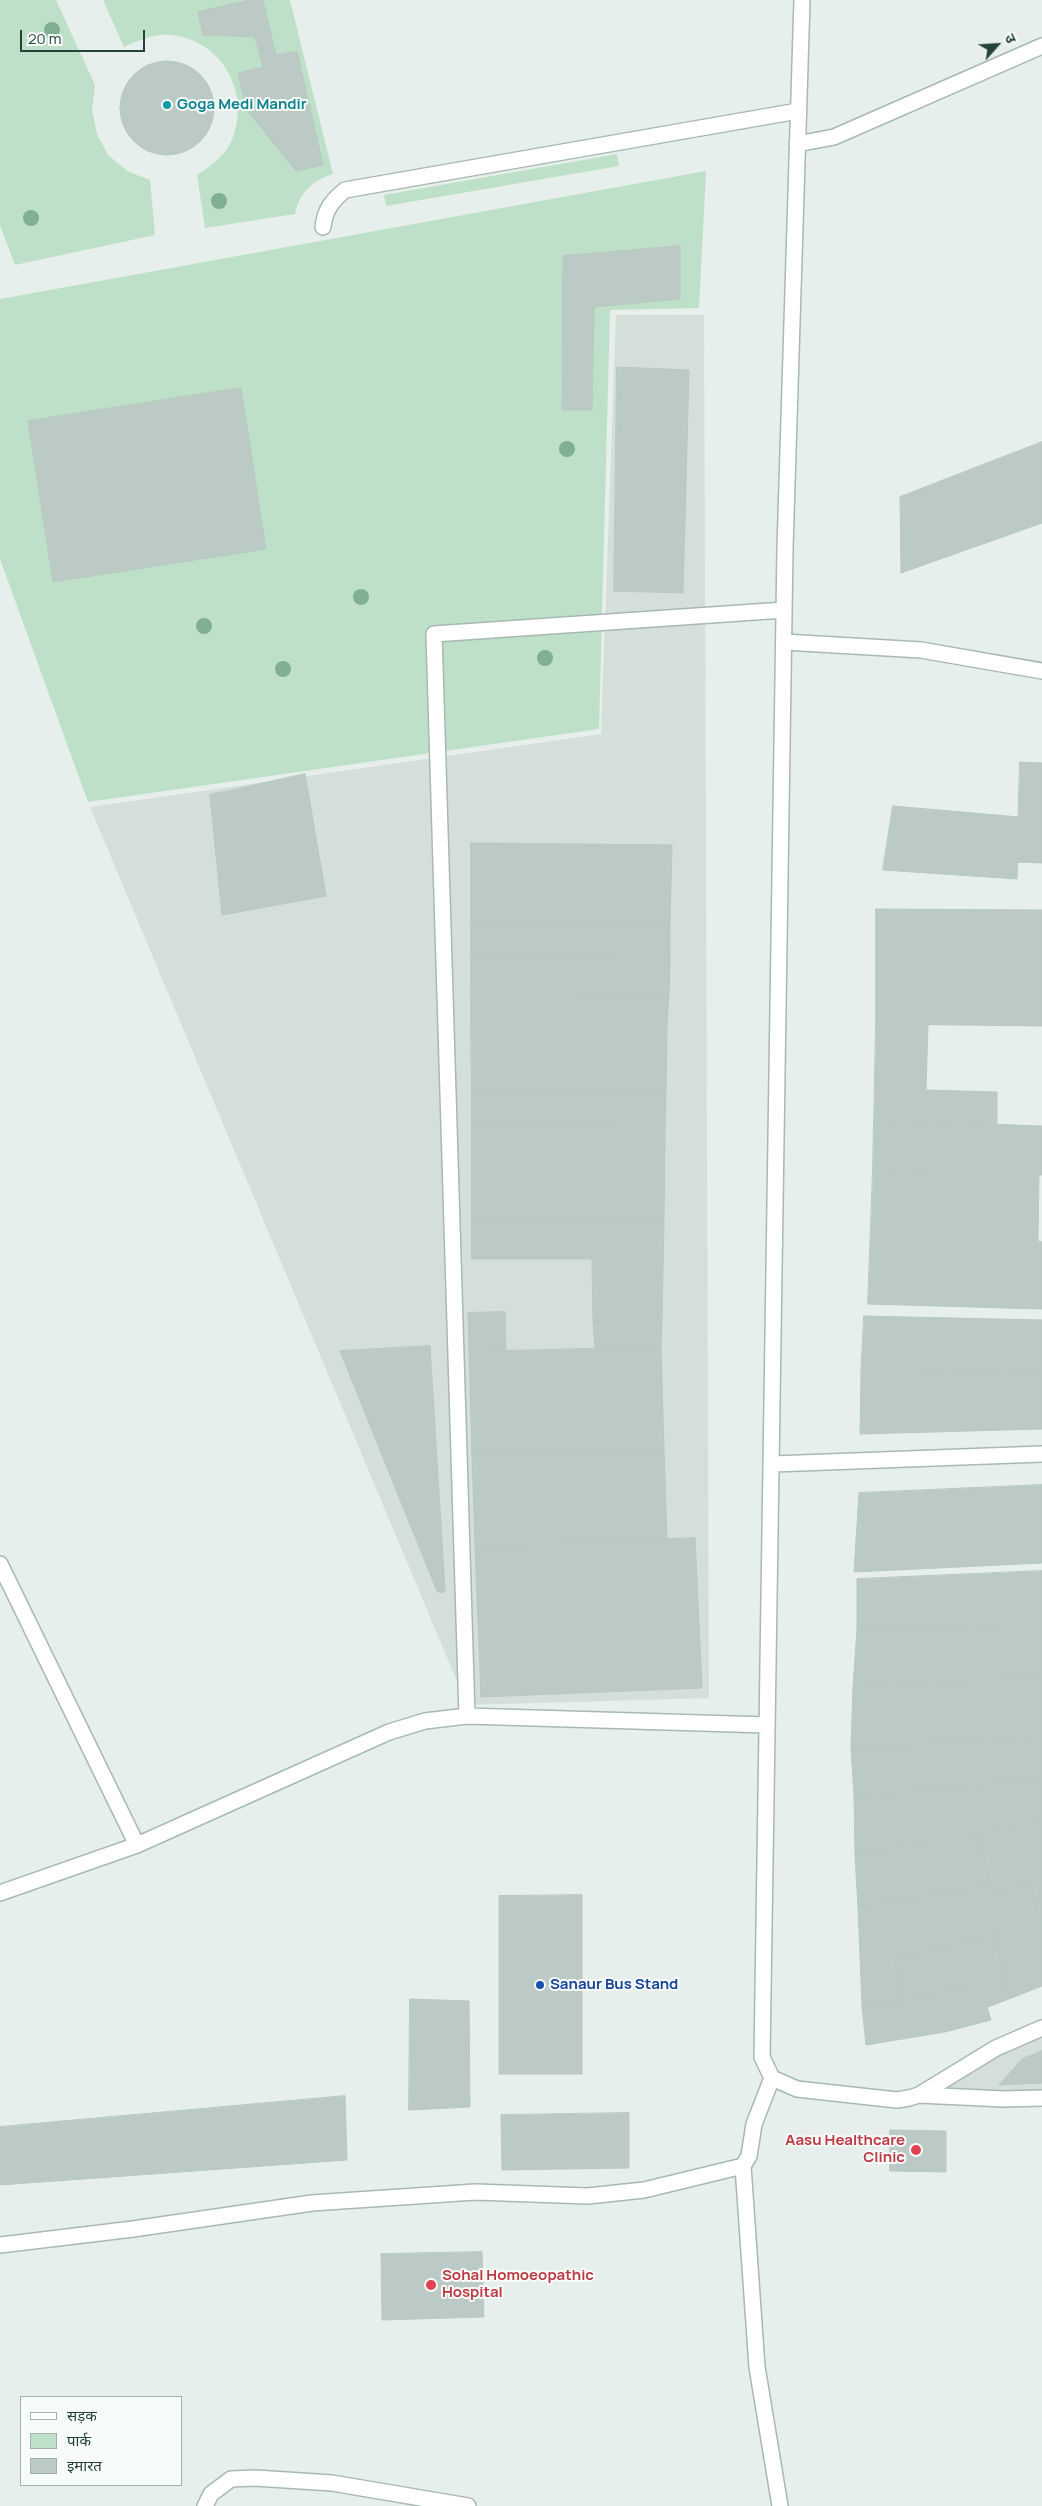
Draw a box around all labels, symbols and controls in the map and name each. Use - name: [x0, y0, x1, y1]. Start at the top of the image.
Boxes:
- scale bar: [22, 20, 148, 52]
- north arrow: [972, 20, 1022, 70]
- text: 20 m: [28, 28, 61, 49]
- text: उ: [1001, 30, 1021, 46]
- place label: Goga Medi Mandir: [177, 96, 307, 114]
- marker: Goga Medi Mandir: [161, 99, 173, 111]
- place label: Sanaur Bus Stand: [550, 1976, 678, 1994]
- marker: Sanaur Bus Stand: [534, 1979, 546, 1991]
- place label: Aasu Healthcare Clinic: [785, 2132, 905, 2167]
- marker: Aasu Healthcare Clinic: [909, 2143, 923, 2157]
- place label: Sohal Homoeopathic Hospital: [442, 2267, 594, 2302]
- marker: Sohal Homoeopathic Hospital: [424, 2278, 438, 2292]
- legend: [20, 2396, 182, 2486]
- text: सड़क: [67, 2405, 97, 2426]
- text: पार्क: [67, 2430, 91, 2451]
- text: इमारत: [67, 2455, 102, 2476]

